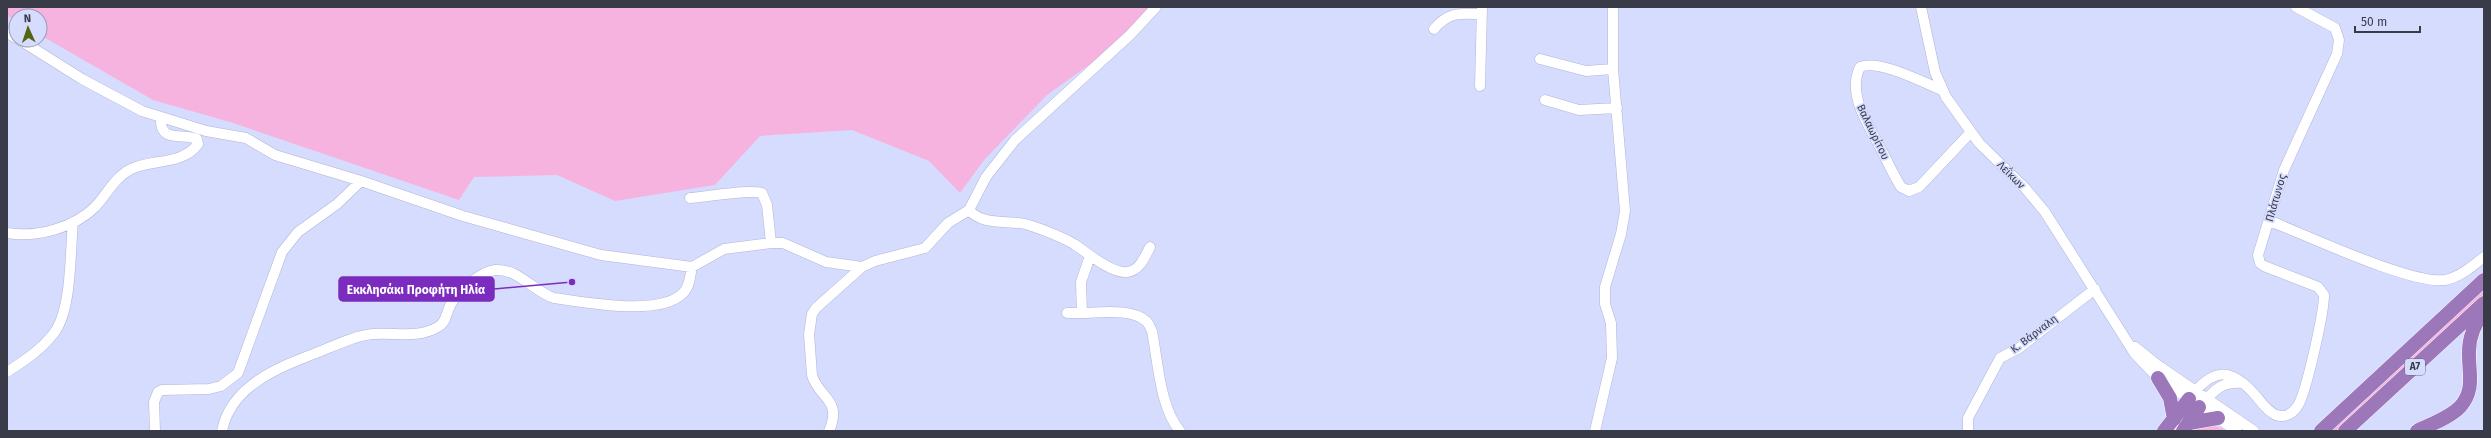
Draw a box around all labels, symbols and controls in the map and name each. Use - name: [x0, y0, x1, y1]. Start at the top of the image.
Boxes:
- north arrow: [8, 8, 48, 48]
- scale bar: [2355, 8, 2420, 34]
- text: N: [24, 12, 31, 25]
- text: 50 m: [2361, 15, 2387, 29]
- street label: Βαλαωρίτου: [1854, 102, 1892, 162]
- street label: Λεΐκων: [1994, 158, 2028, 192]
- street label: Πλάτωνος: [2263, 173, 2289, 223]
- callout: Εκκλησάκι Προφήτη Ηλία: [339, 277, 494, 301]
- text: Εκκλησάκι Προφήτη Ηλία: [347, 282, 485, 297]
- street label: Κ. Βάρναλη: [2008, 312, 2060, 356]
- road number: Α7: [2405, 359, 2425, 375]

